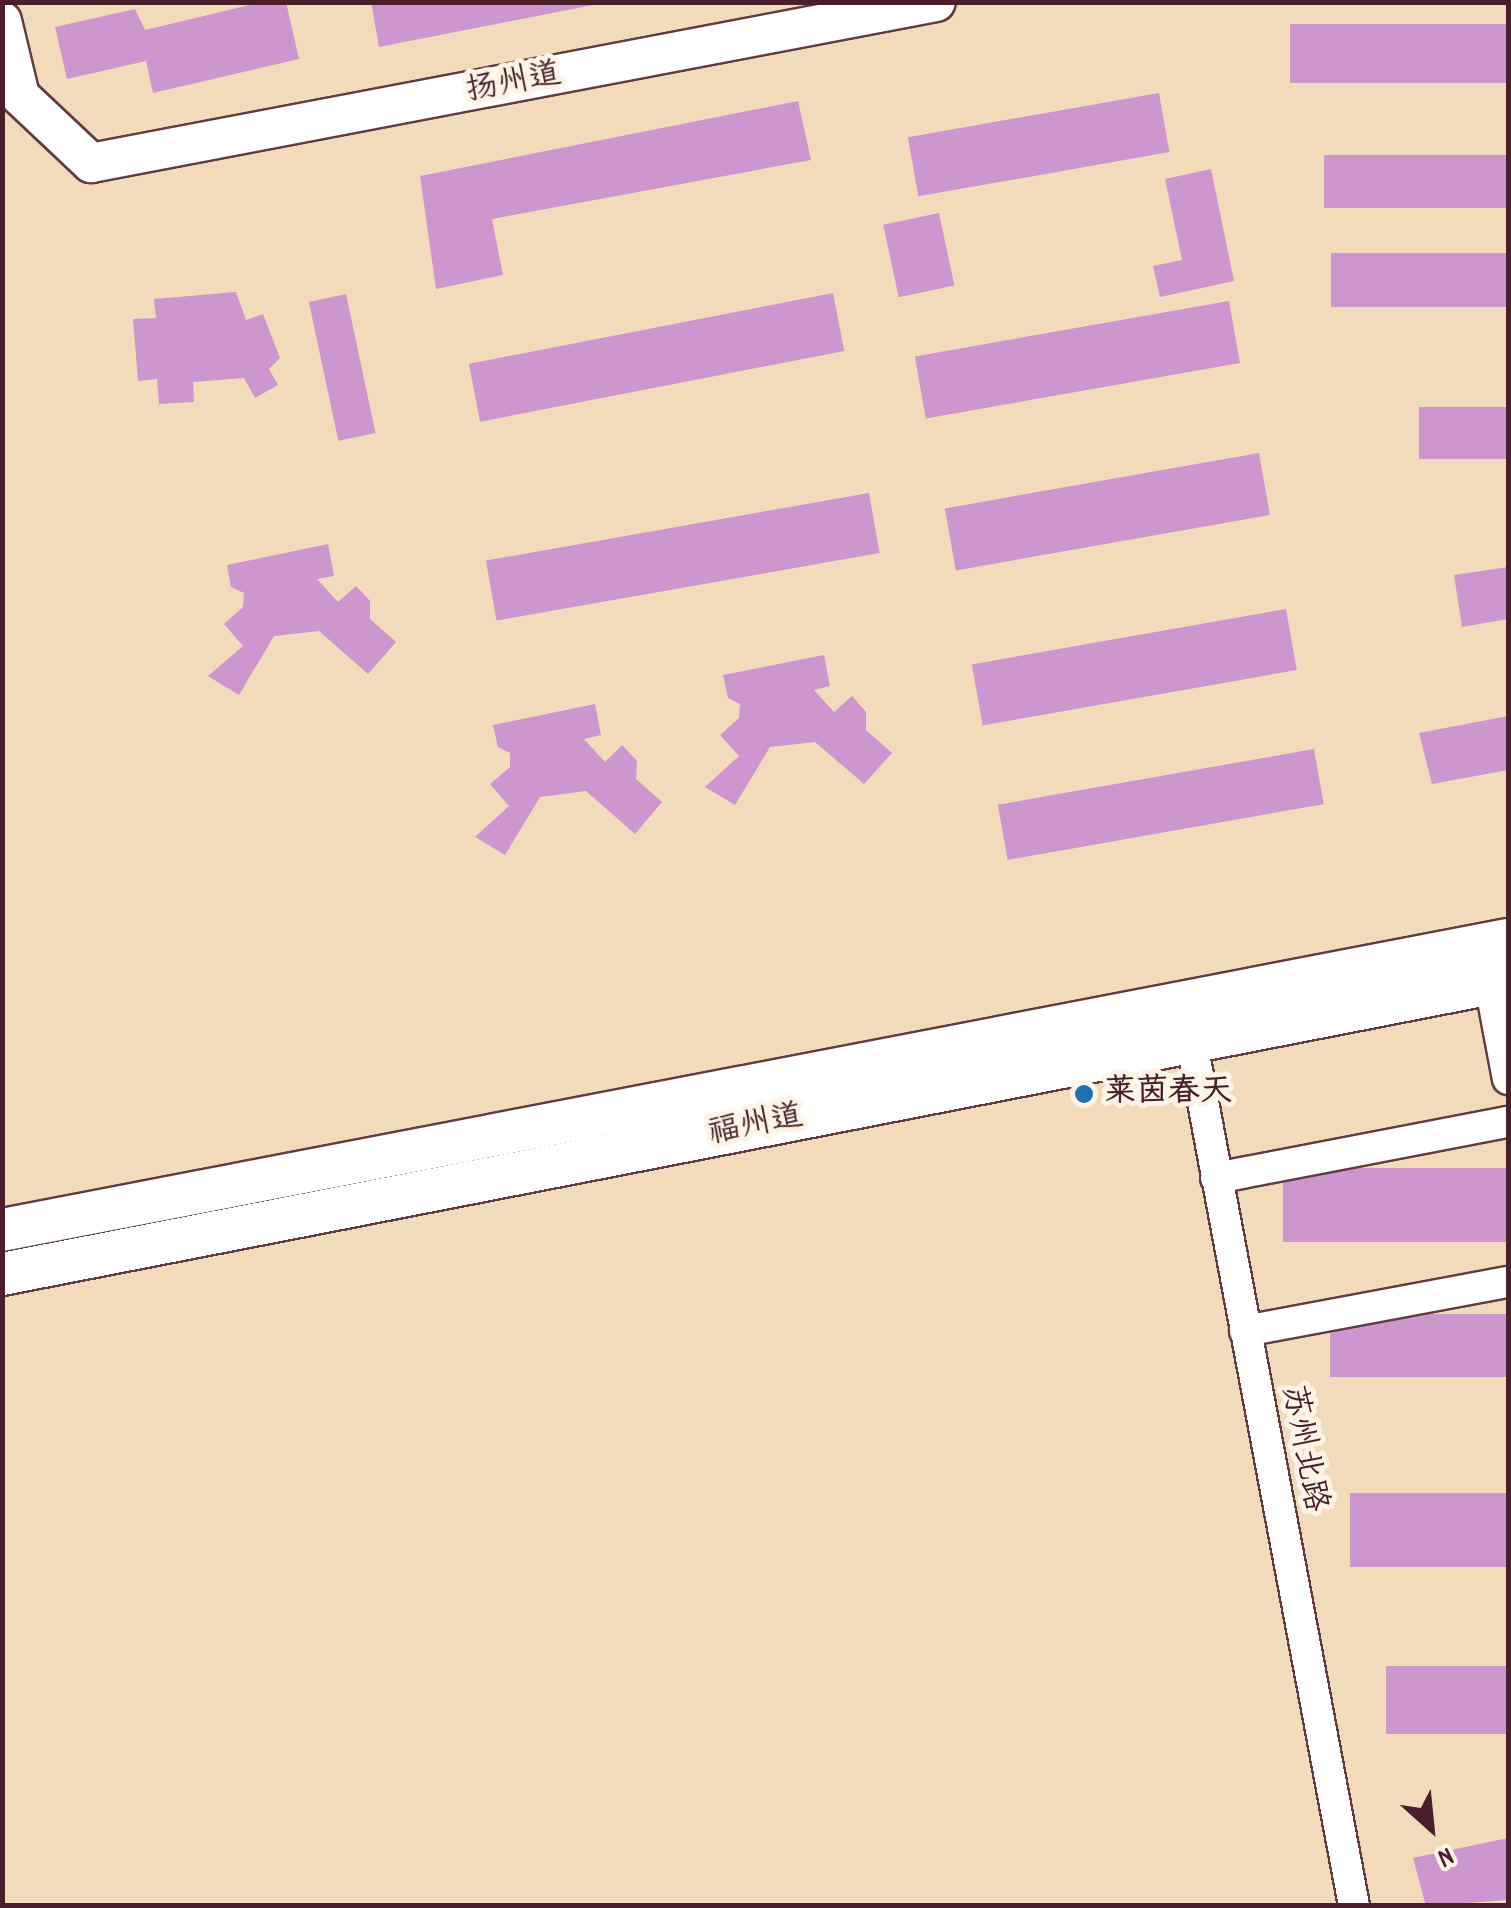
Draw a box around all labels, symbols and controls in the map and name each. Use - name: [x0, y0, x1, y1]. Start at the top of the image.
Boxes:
- street label: 扬州道: [463, 57, 565, 113]
- place label: 莱茵春天: [1104, 1075, 1232, 1113]
- marker: 莱茵春天: [1073, 1083, 1095, 1105]
- street label: 福州道: [705, 1099, 807, 1155]
- street label: 苏州北路: [1271, 1383, 1333, 1515]
- north arrow: [1381, 1778, 1481, 1878]
- text: N: [1429, 1834, 1460, 1876]

